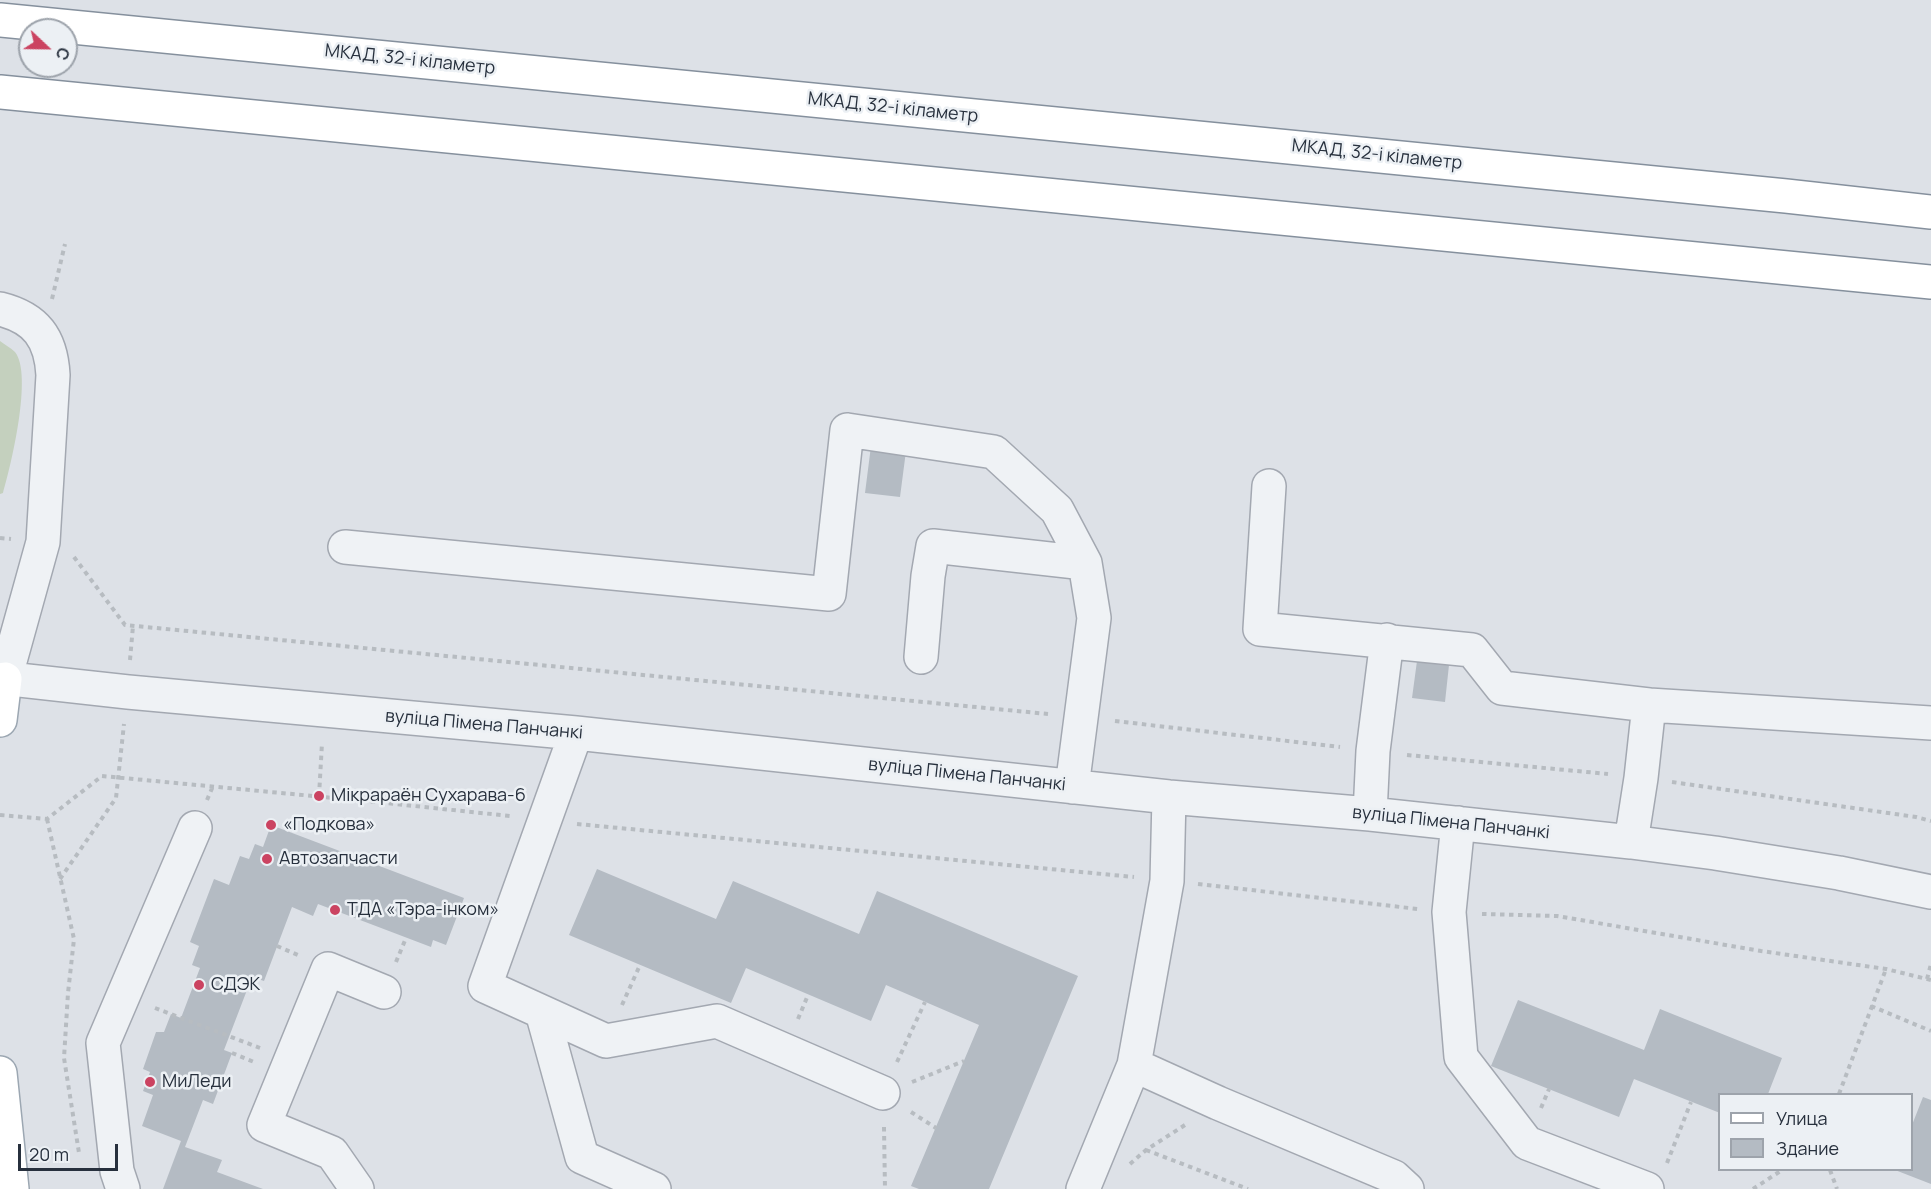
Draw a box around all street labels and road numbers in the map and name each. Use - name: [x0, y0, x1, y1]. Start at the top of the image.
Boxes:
- street label: МКАД, 32-і кіламетр: [324, 40, 496, 80]
- street label: МКАД, 32-і кіламетр: [807, 88, 979, 128]
- street label: МКАД, 32-і кіламетр: [1291, 135, 1463, 175]
- street label: вуліца Пімена Панчанкі: [384, 706, 584, 744]
- street label: вуліца Пімена Панчанкі: [867, 754, 1067, 796]
- street label: вуліца Пімена Панчанкі: [1351, 802, 1551, 844]

